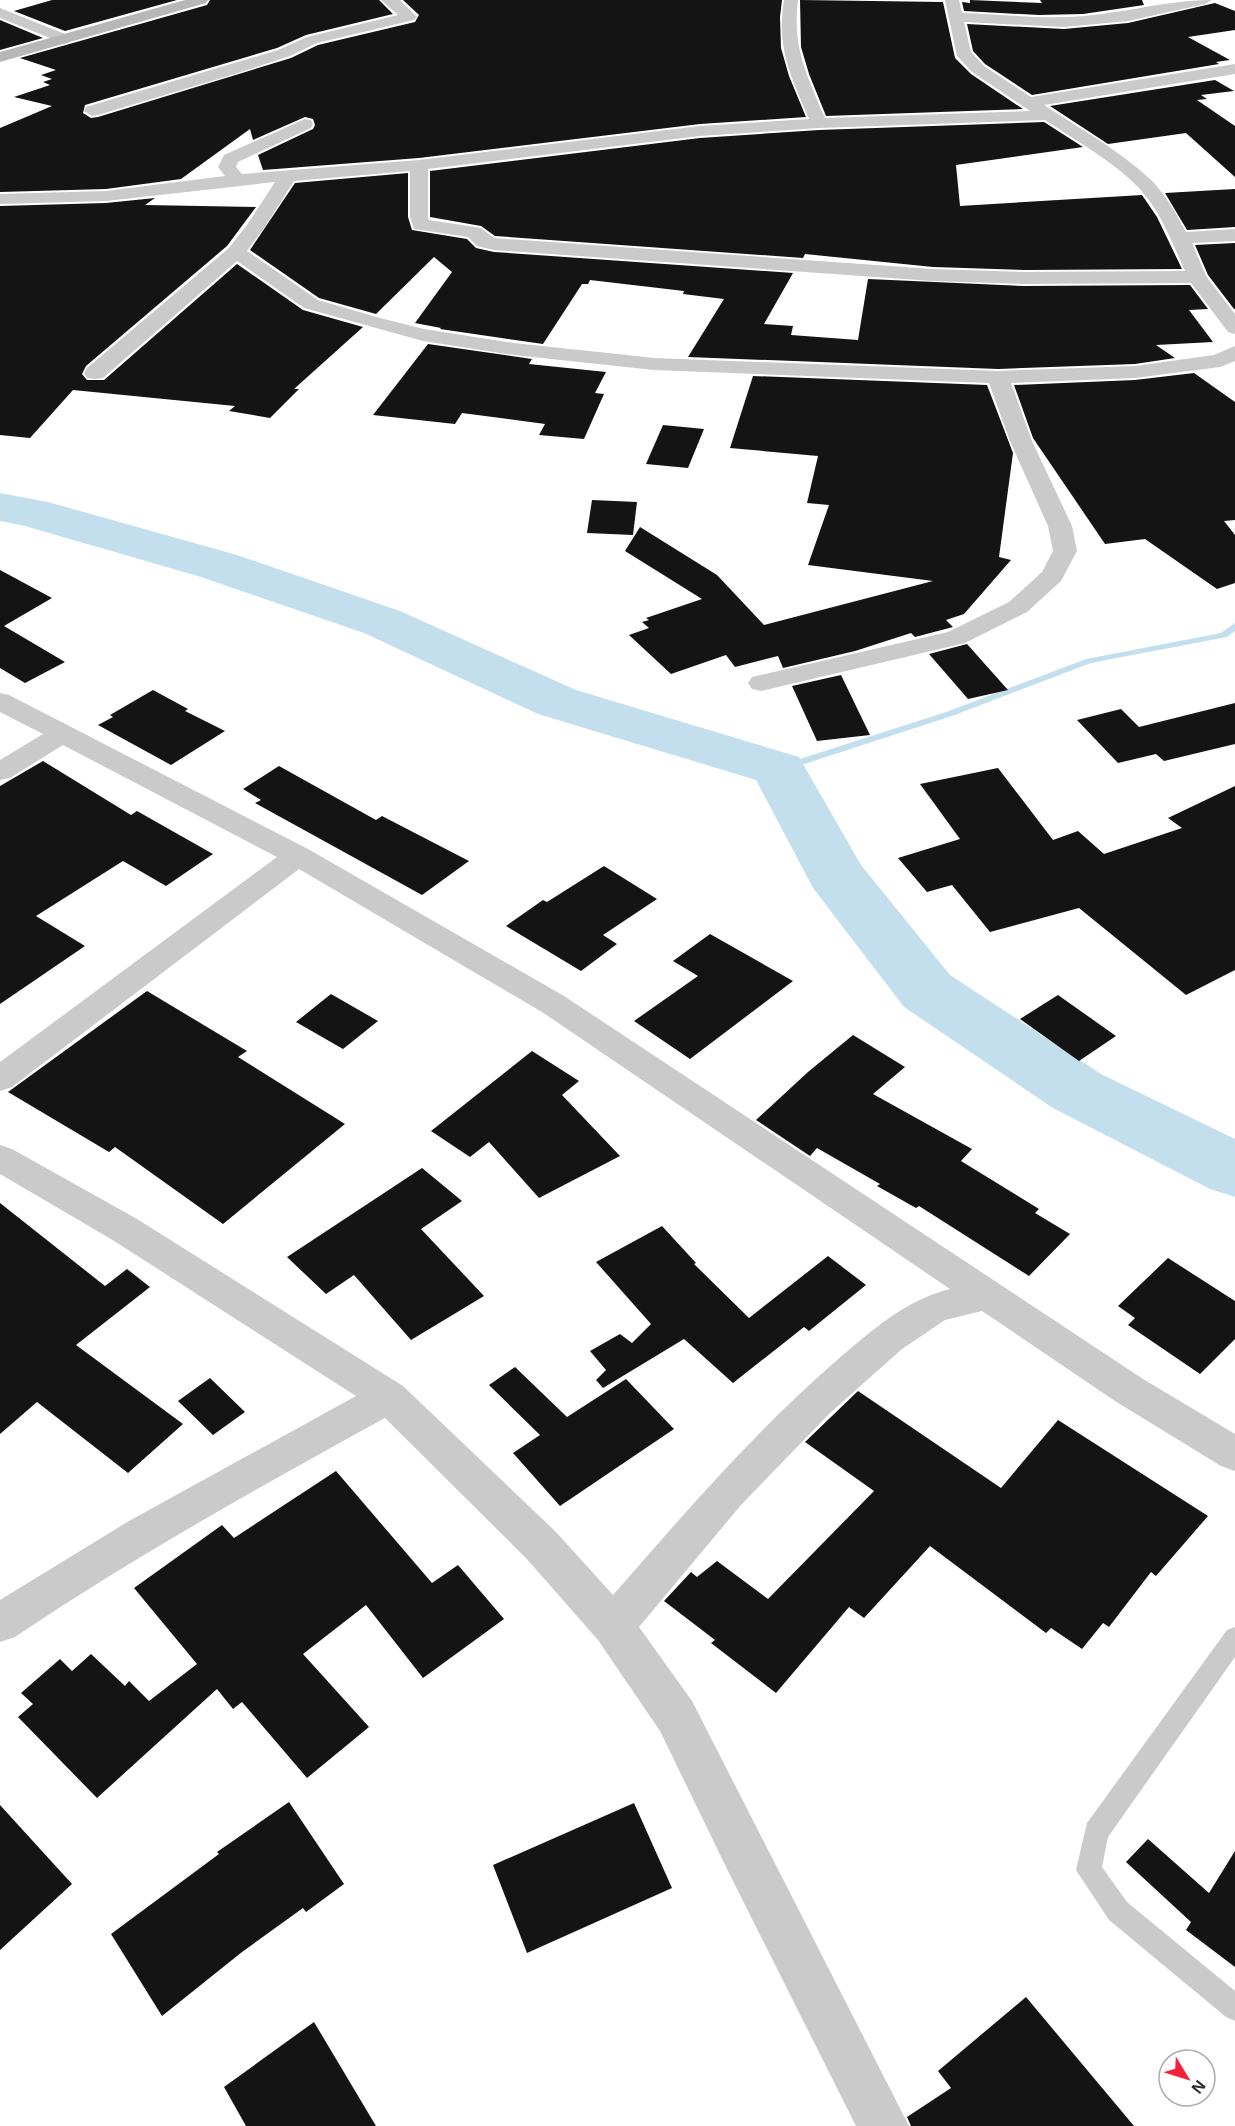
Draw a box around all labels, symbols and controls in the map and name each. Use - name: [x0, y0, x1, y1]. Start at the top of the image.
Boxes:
- north arrow: [1157, 2048, 1217, 2108]
- text: N: [1188, 2077, 1209, 2097]

